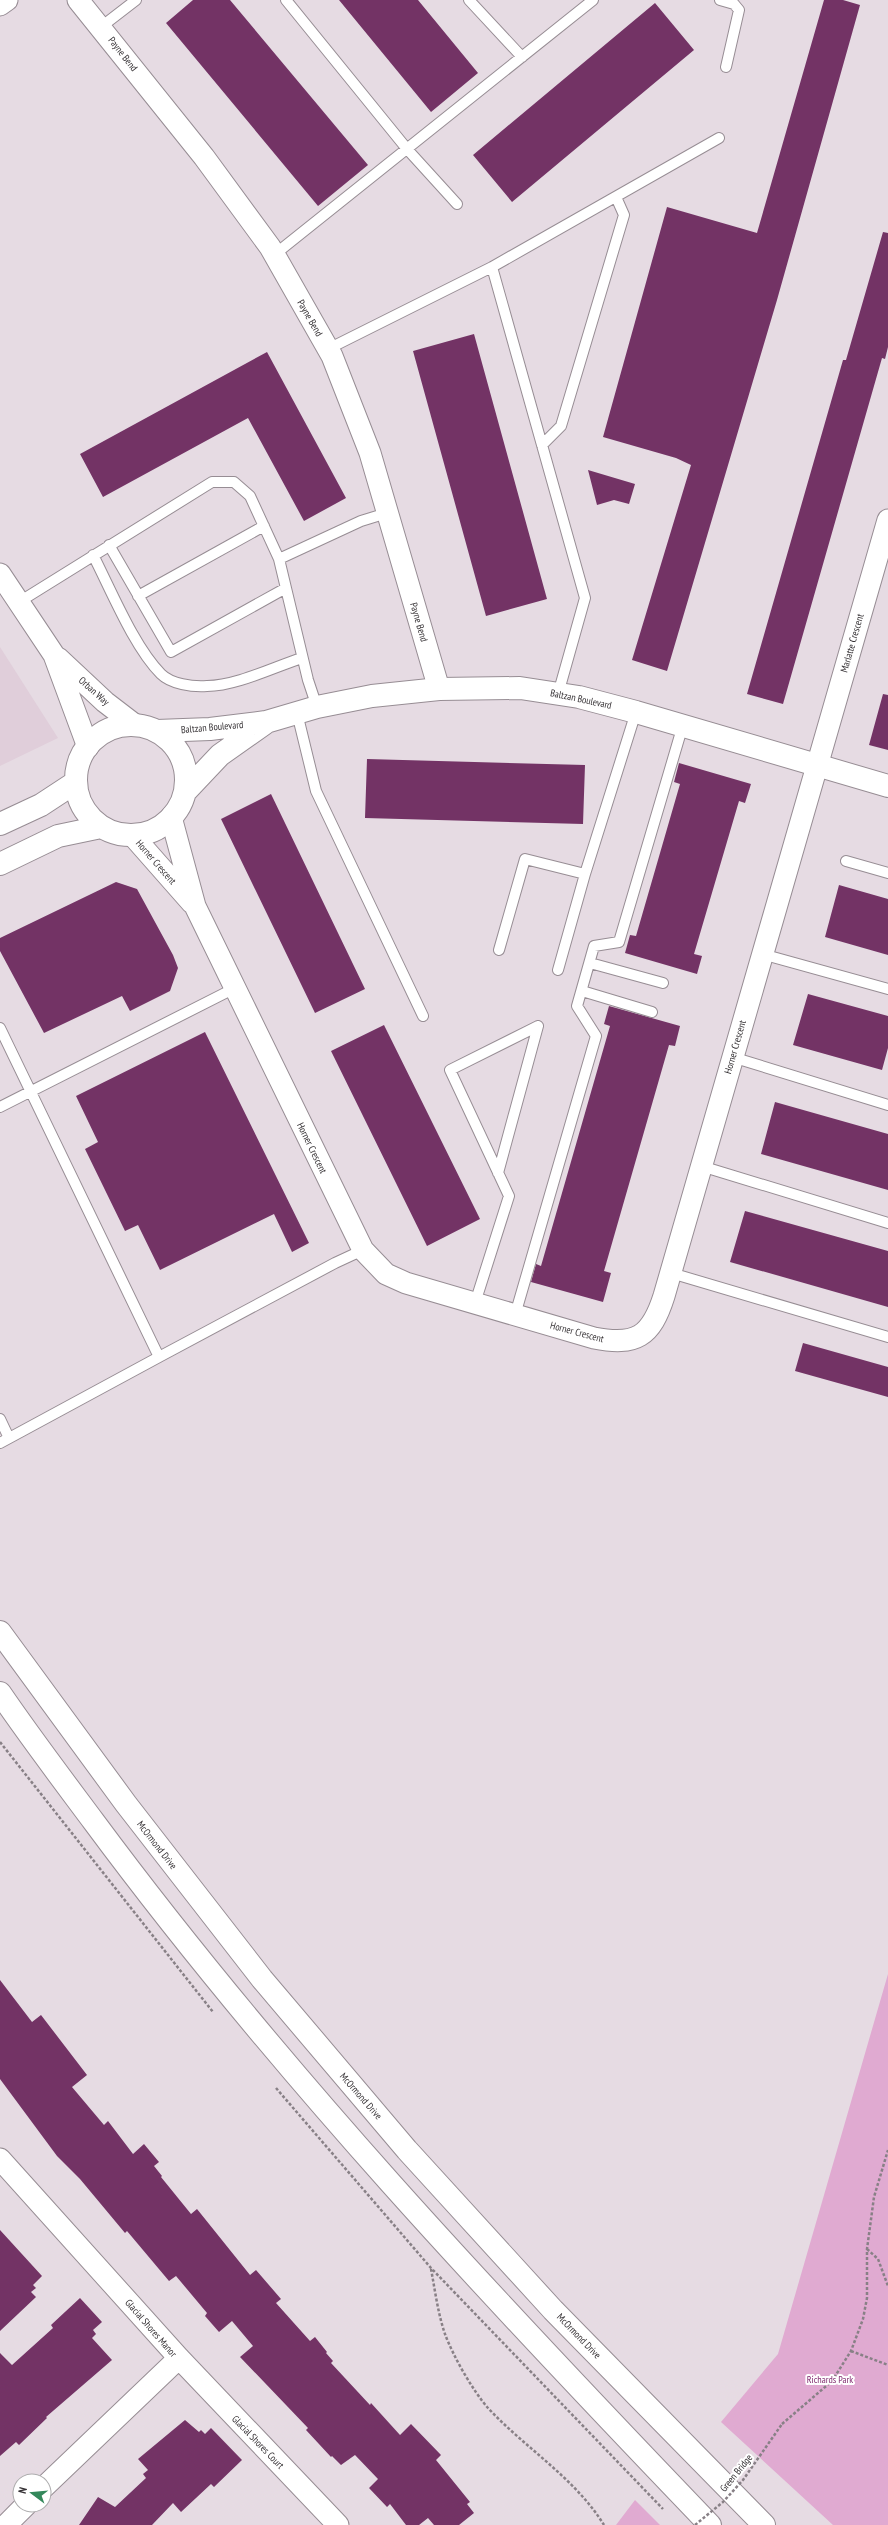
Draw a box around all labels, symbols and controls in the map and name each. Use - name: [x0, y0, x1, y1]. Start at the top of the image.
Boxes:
- street label: Payne Bend: [106, 34, 140, 74]
- street label: Payne Bend: [294, 297, 326, 339]
- street label: Payne Bend: [407, 601, 431, 643]
- street label: Marlatte Crescent: [837, 612, 867, 674]
- street label: Orban Way: [76, 674, 112, 708]
- street label: Baltzan Boulevard: [549, 686, 613, 712]
- street label: Baltzan Boulevard: [180, 718, 244, 736]
- street label: Horner Crescent: [133, 837, 179, 887]
- street label: Horner Crescent: [721, 1018, 749, 1075]
- street label: Horner Crescent: [294, 1120, 330, 1176]
- street label: Horner Crescent: [549, 1319, 606, 1345]
- street label: McOrmond Drive: [134, 1818, 180, 1872]
- street label: McOrmond Drive: [337, 2070, 385, 2122]
- street label: Glacial Shores Manor: [122, 2296, 180, 2360]
- street label: McOrmond Drive: [554, 2311, 604, 2361]
- park label: Richards Park: [807, 2373, 853, 2386]
- street label: Glacial Shores Court: [229, 2412, 287, 2472]
- street label: Green Bridge: [717, 2452, 755, 2494]
- north arrow: [12, 2473, 52, 2513]
- text: N: [15, 2485, 30, 2495]

